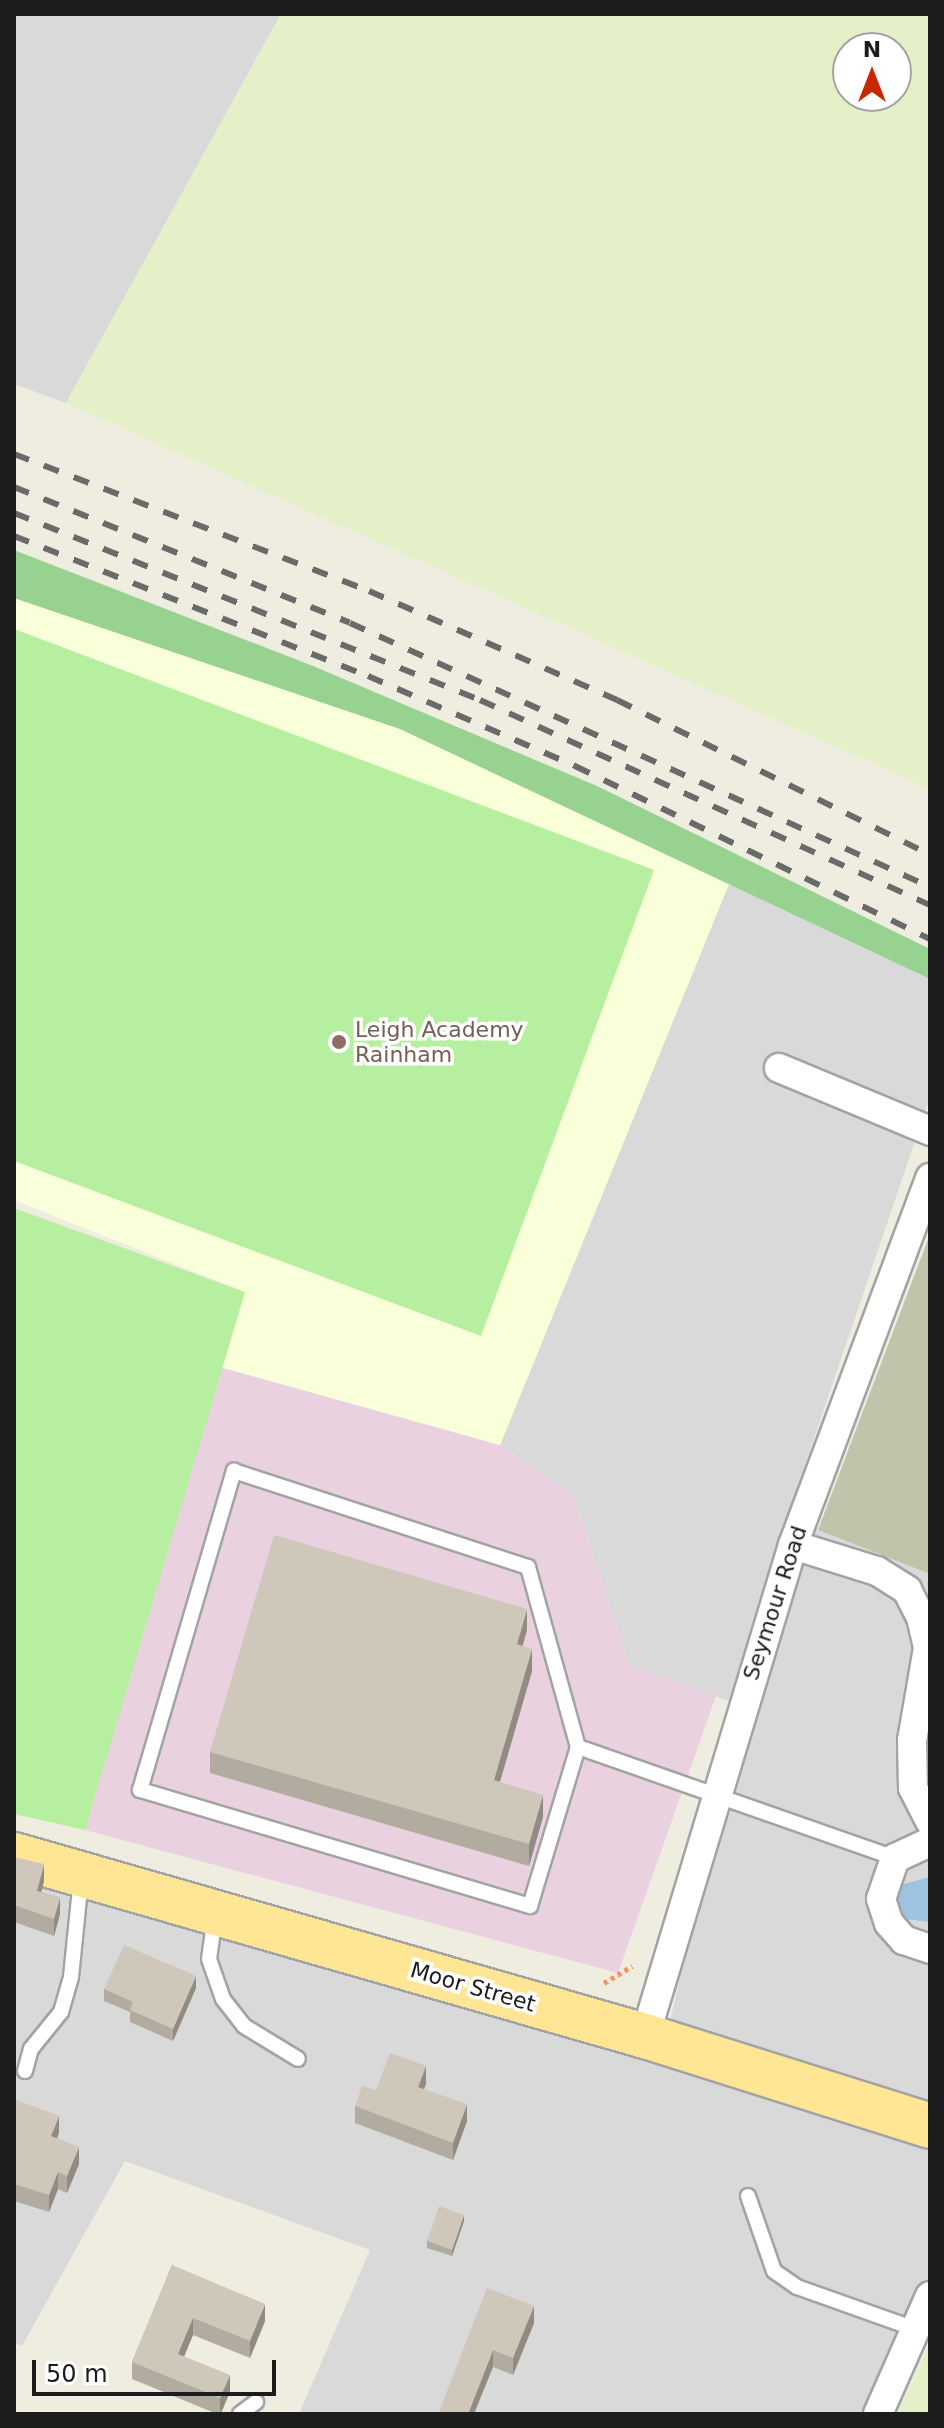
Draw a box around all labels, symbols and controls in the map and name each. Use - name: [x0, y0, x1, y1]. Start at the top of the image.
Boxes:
- north arrow: [832, 32, 912, 112]
- text: N: [863, 37, 881, 62]
- place label: Leigh Academy Rainham: [355, 1016, 524, 1068]
- marker: Leigh Academy Rainham: [330, 1033, 348, 1051]
- street label: Seymour Road: [738, 1523, 812, 1683]
- street label: Moor Street: [407, 1957, 539, 2017]
- scale bar: [36, 2344, 280, 2394]
- text: 50 m: [46, 2360, 108, 2388]

